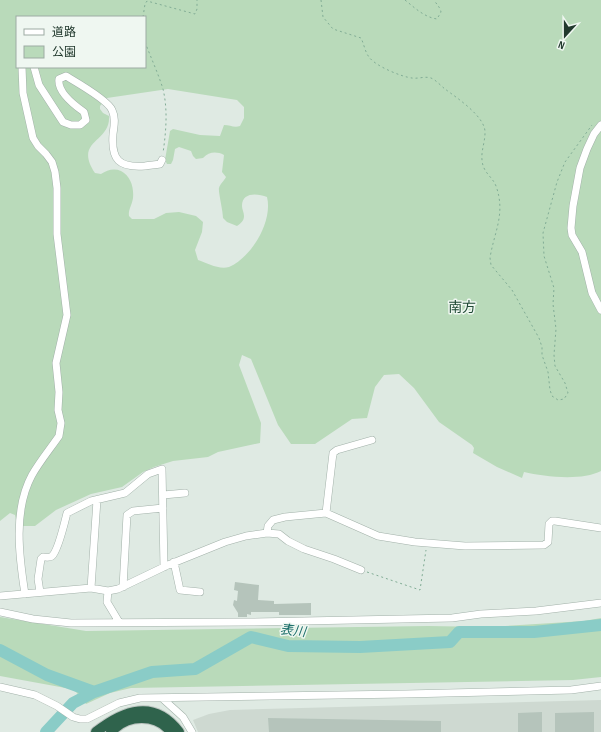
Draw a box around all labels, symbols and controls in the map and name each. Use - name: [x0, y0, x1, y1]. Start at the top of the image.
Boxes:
- legend: [16, 16, 146, 68]
- north arrow: [545, 16, 585, 56]
- text: 道路: [52, 25, 76, 40]
- text: N: [556, 38, 567, 52]
- text: 公園: [52, 45, 76, 60]
- district label: 南方: [448, 299, 476, 316]
- water label: 表川: [279, 622, 309, 641]

